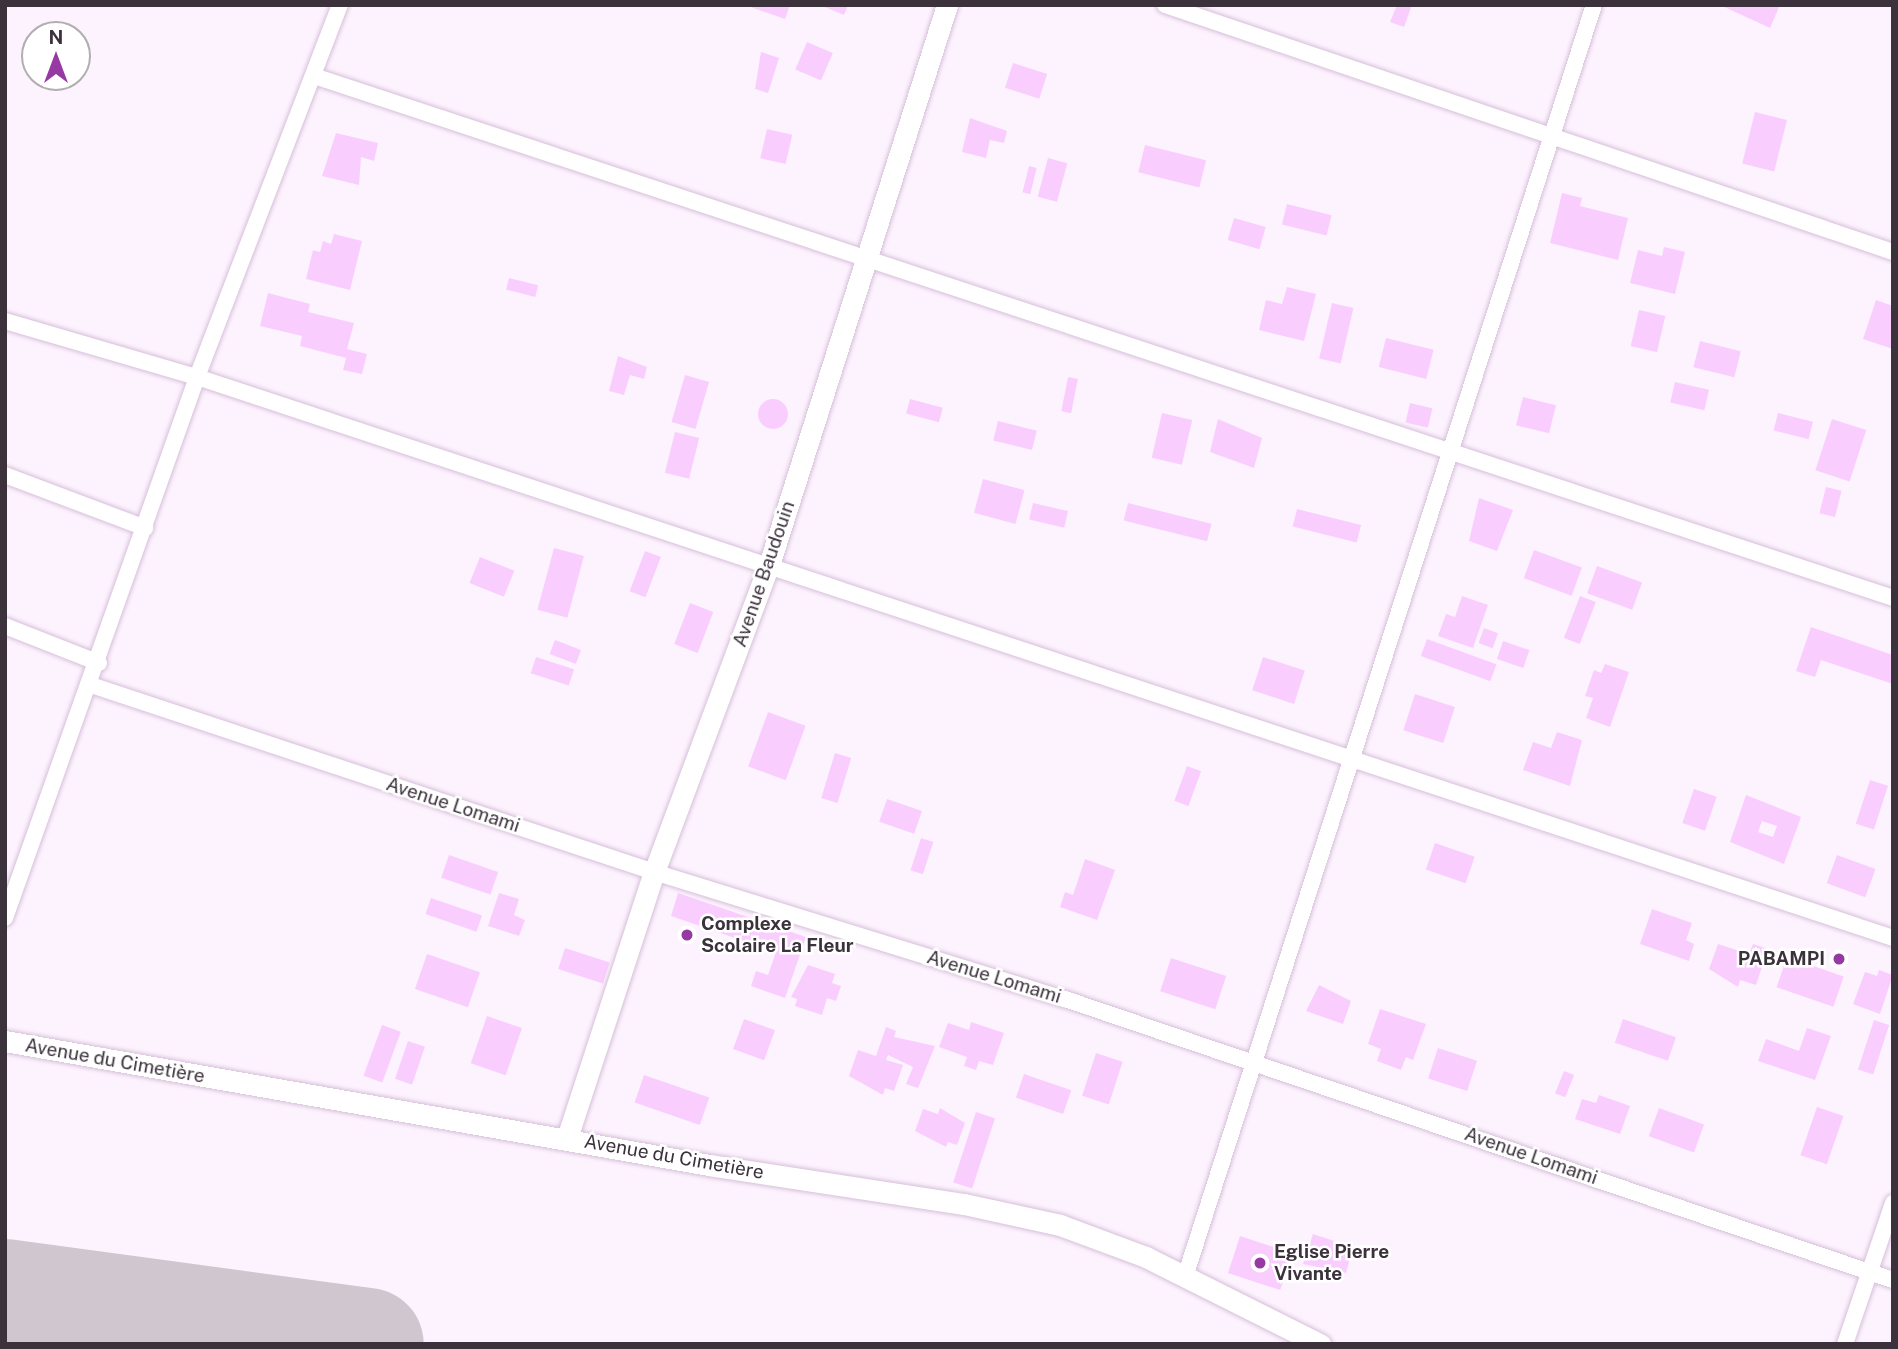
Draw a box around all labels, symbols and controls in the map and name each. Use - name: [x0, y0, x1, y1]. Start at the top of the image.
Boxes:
- north arrow: [21, 21, 91, 91]
- text: N: [49, 26, 63, 48]
- street label: Avenue Baudouin: [728, 498, 800, 650]
- street label: Avenue Lomami: [383, 773, 523, 837]
- place label: Complexe Scolaire La Fleur: [701, 913, 854, 957]
- marker: Complexe Scolaire La Fleur: [679, 927, 695, 943]
- street label: Avenue Lomami: [924, 946, 1064, 1008]
- place label: PABAMPI: [1738, 948, 1825, 970]
- marker: PABAMPI: [1831, 951, 1847, 967]
- street label: Avenue du Cimetière: [23, 1034, 207, 1088]
- street label: Avenue Lomami: [1461, 1123, 1601, 1189]
- street label: Avenue du Cimetière: [582, 1130, 766, 1184]
- place label: Eglise Pierre Vivante: [1274, 1241, 1389, 1285]
- marker: Eglise Pierre Vivante: [1252, 1255, 1268, 1271]

